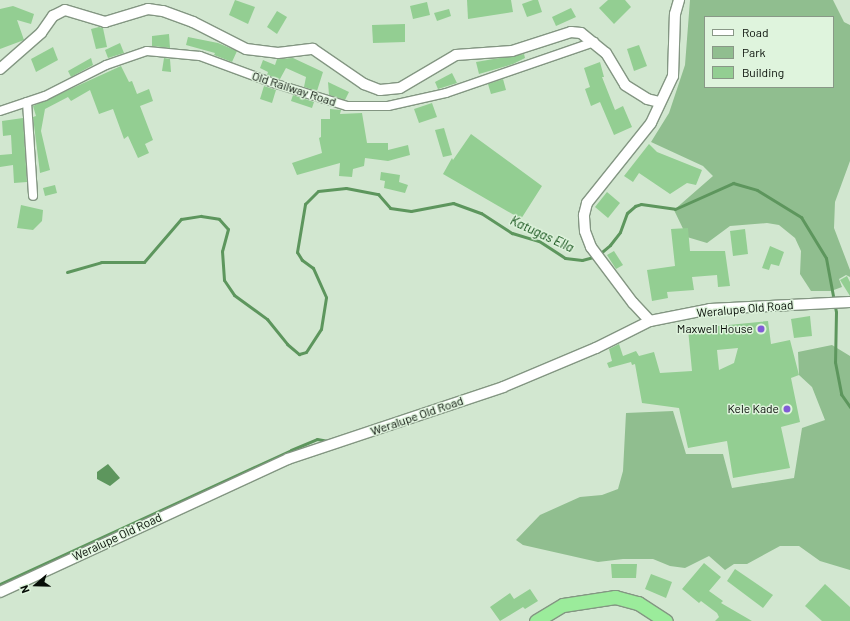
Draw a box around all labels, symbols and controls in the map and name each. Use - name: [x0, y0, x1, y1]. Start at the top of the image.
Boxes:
- legend: [704, 16, 834, 88]
- text: Road: [742, 25, 769, 39]
- text: Park: [742, 45, 766, 59]
- text: Building: [742, 65, 784, 79]
- street label: Old Railway Road: [250, 69, 338, 109]
- water label: Katugas Ella: [508, 213, 576, 255]
- street label: Weralupe Old Road: [696, 298, 794, 320]
- place label: Maxwell House: [677, 322, 753, 336]
- marker: Maxwell House: [756, 324, 766, 334]
- street label: Weralupe Old Road: [369, 393, 465, 439]
- place label: Kele Kade: [727, 402, 779, 416]
- marker: Kele Kade: [782, 404, 792, 414]
- street label: Weralupe Old Road: [70, 510, 164, 564]
- north arrow: [16, 565, 56, 605]
- text: N: [17, 584, 32, 595]

